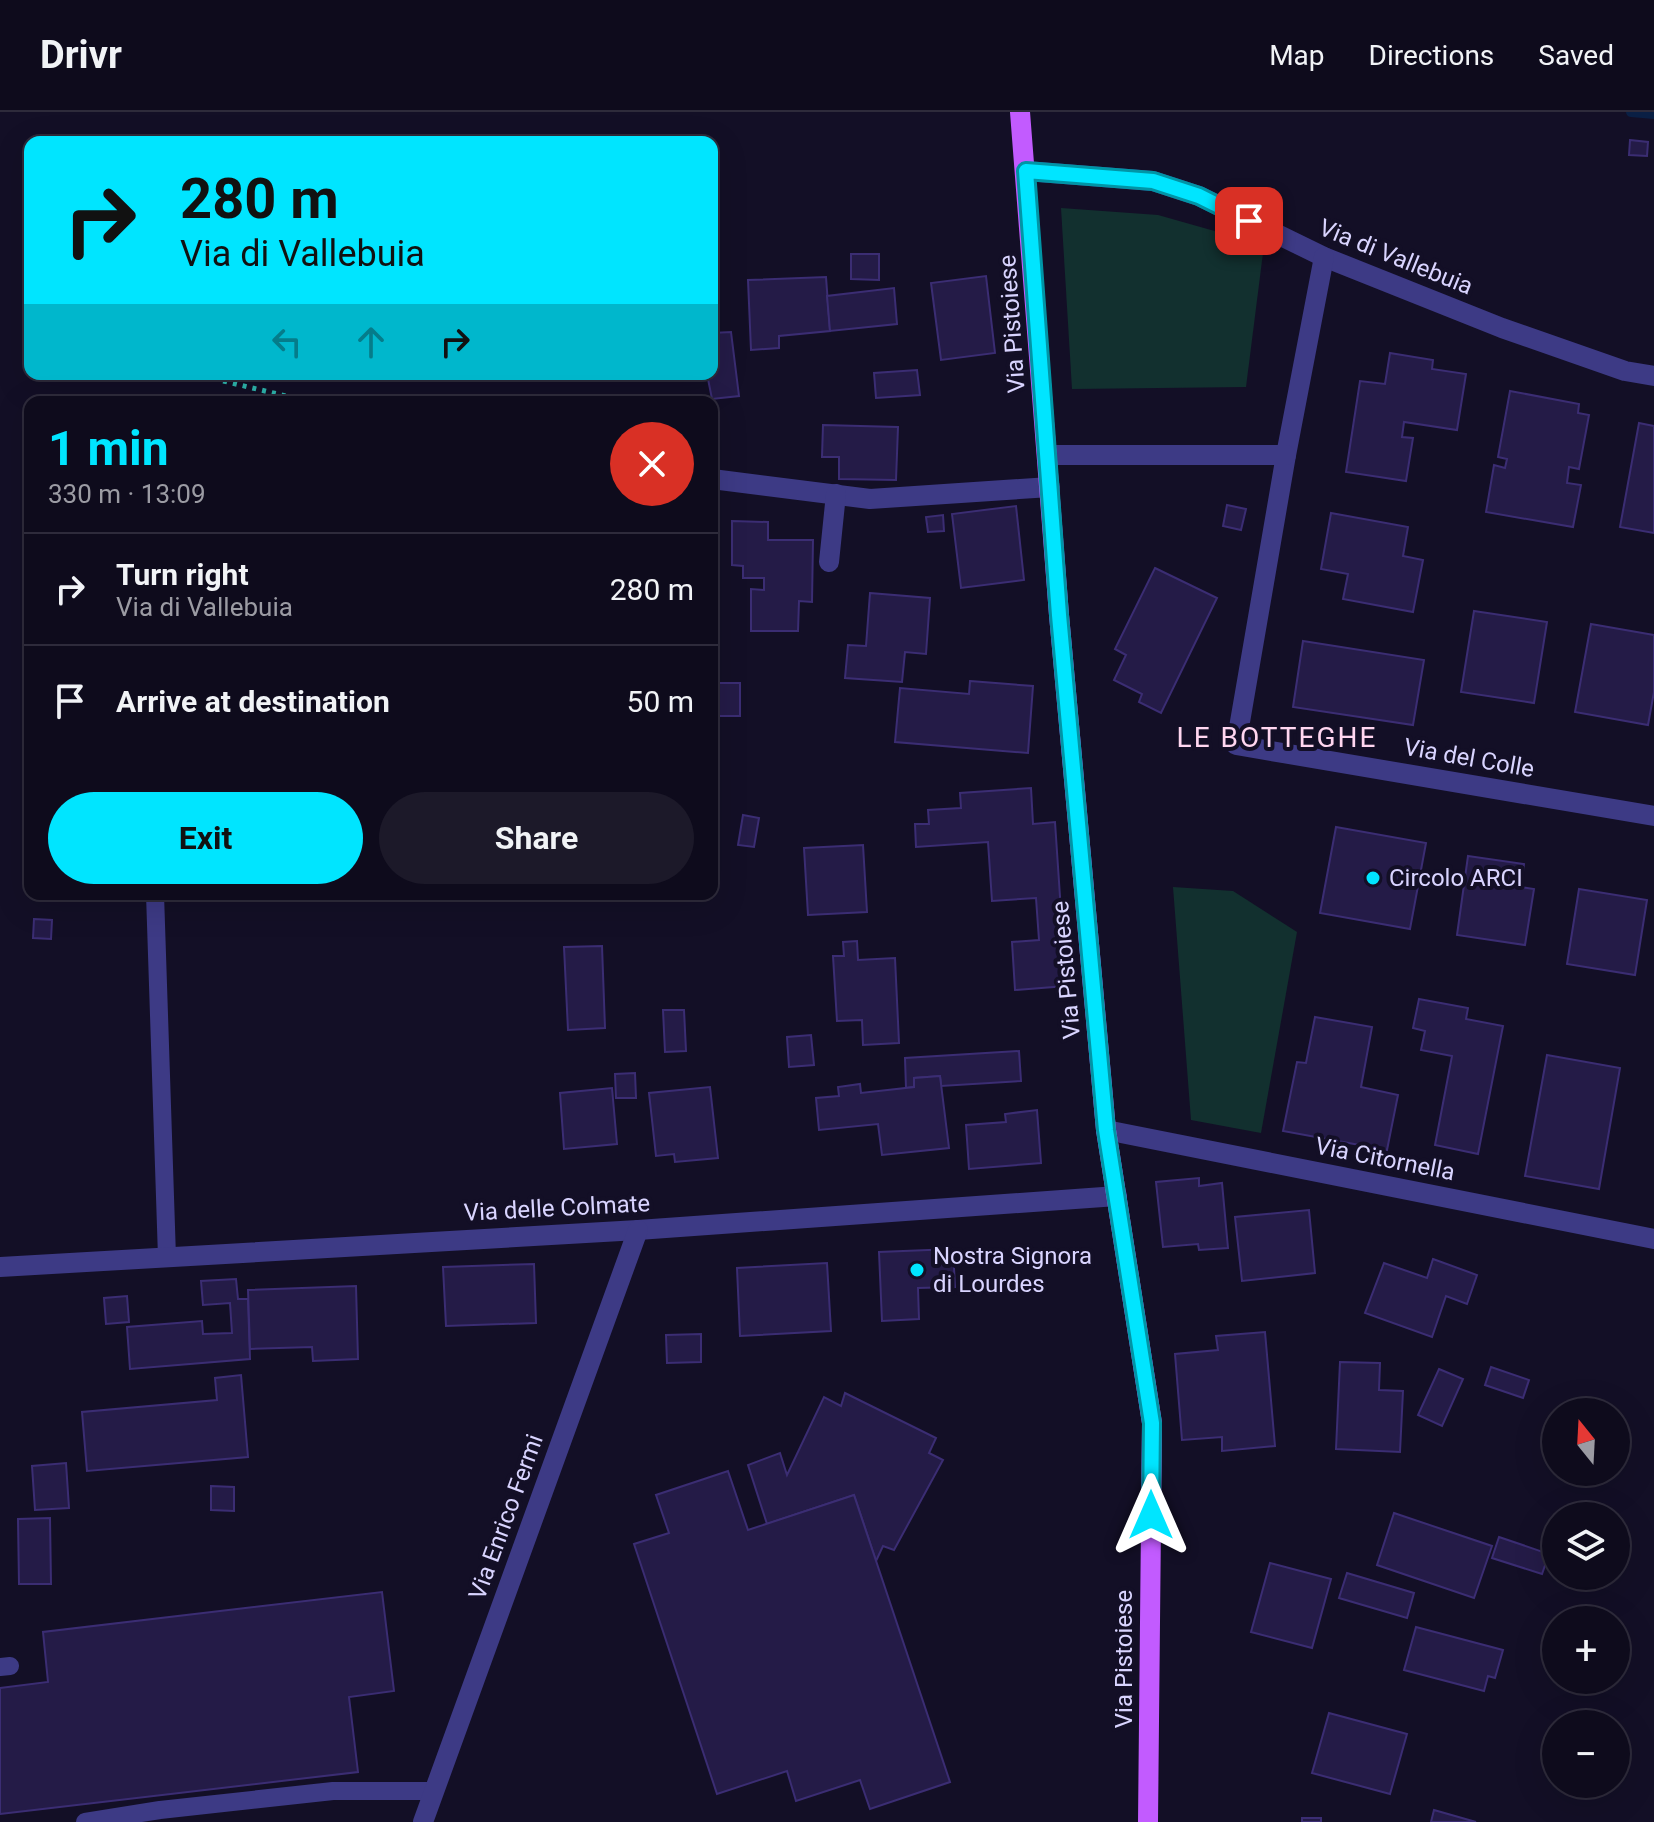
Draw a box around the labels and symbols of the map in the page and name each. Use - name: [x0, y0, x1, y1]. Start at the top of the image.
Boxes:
- pin: [1215, 187, 1283, 255]
- street label: Via di Vallebuia: [1315, 213, 1477, 301]
- street label: Via Pistoiese: [993, 254, 1031, 394]
- district label: LE BOTTEGHE: [1177, 721, 1377, 754]
- street label: Via del Colle: [1402, 733, 1536, 783]
- place label: Circolo ARCI: [1389, 864, 1523, 892]
- marker: Circolo ARCI: [1364, 869, 1382, 887]
- street label: Via Pistoiese: [1046, 900, 1086, 1040]
- street label: Via Citornella: [1313, 1132, 1457, 1186]
- street label: Via delle Colmate: [463, 1189, 651, 1227]
- place label: Nostra Signora di Lourdes: [933, 1242, 1092, 1298]
- marker: Nostra Signora di Lourdes: [908, 1261, 926, 1279]
- north arrow: [1542, 1398, 1630, 1486]
- street label: Via Enrico Fermi: [463, 1430, 549, 1604]
- position arrow: [1109, 1473, 1193, 1557]
- street label: Via Pistoiese: [1110, 1590, 1138, 1728]

